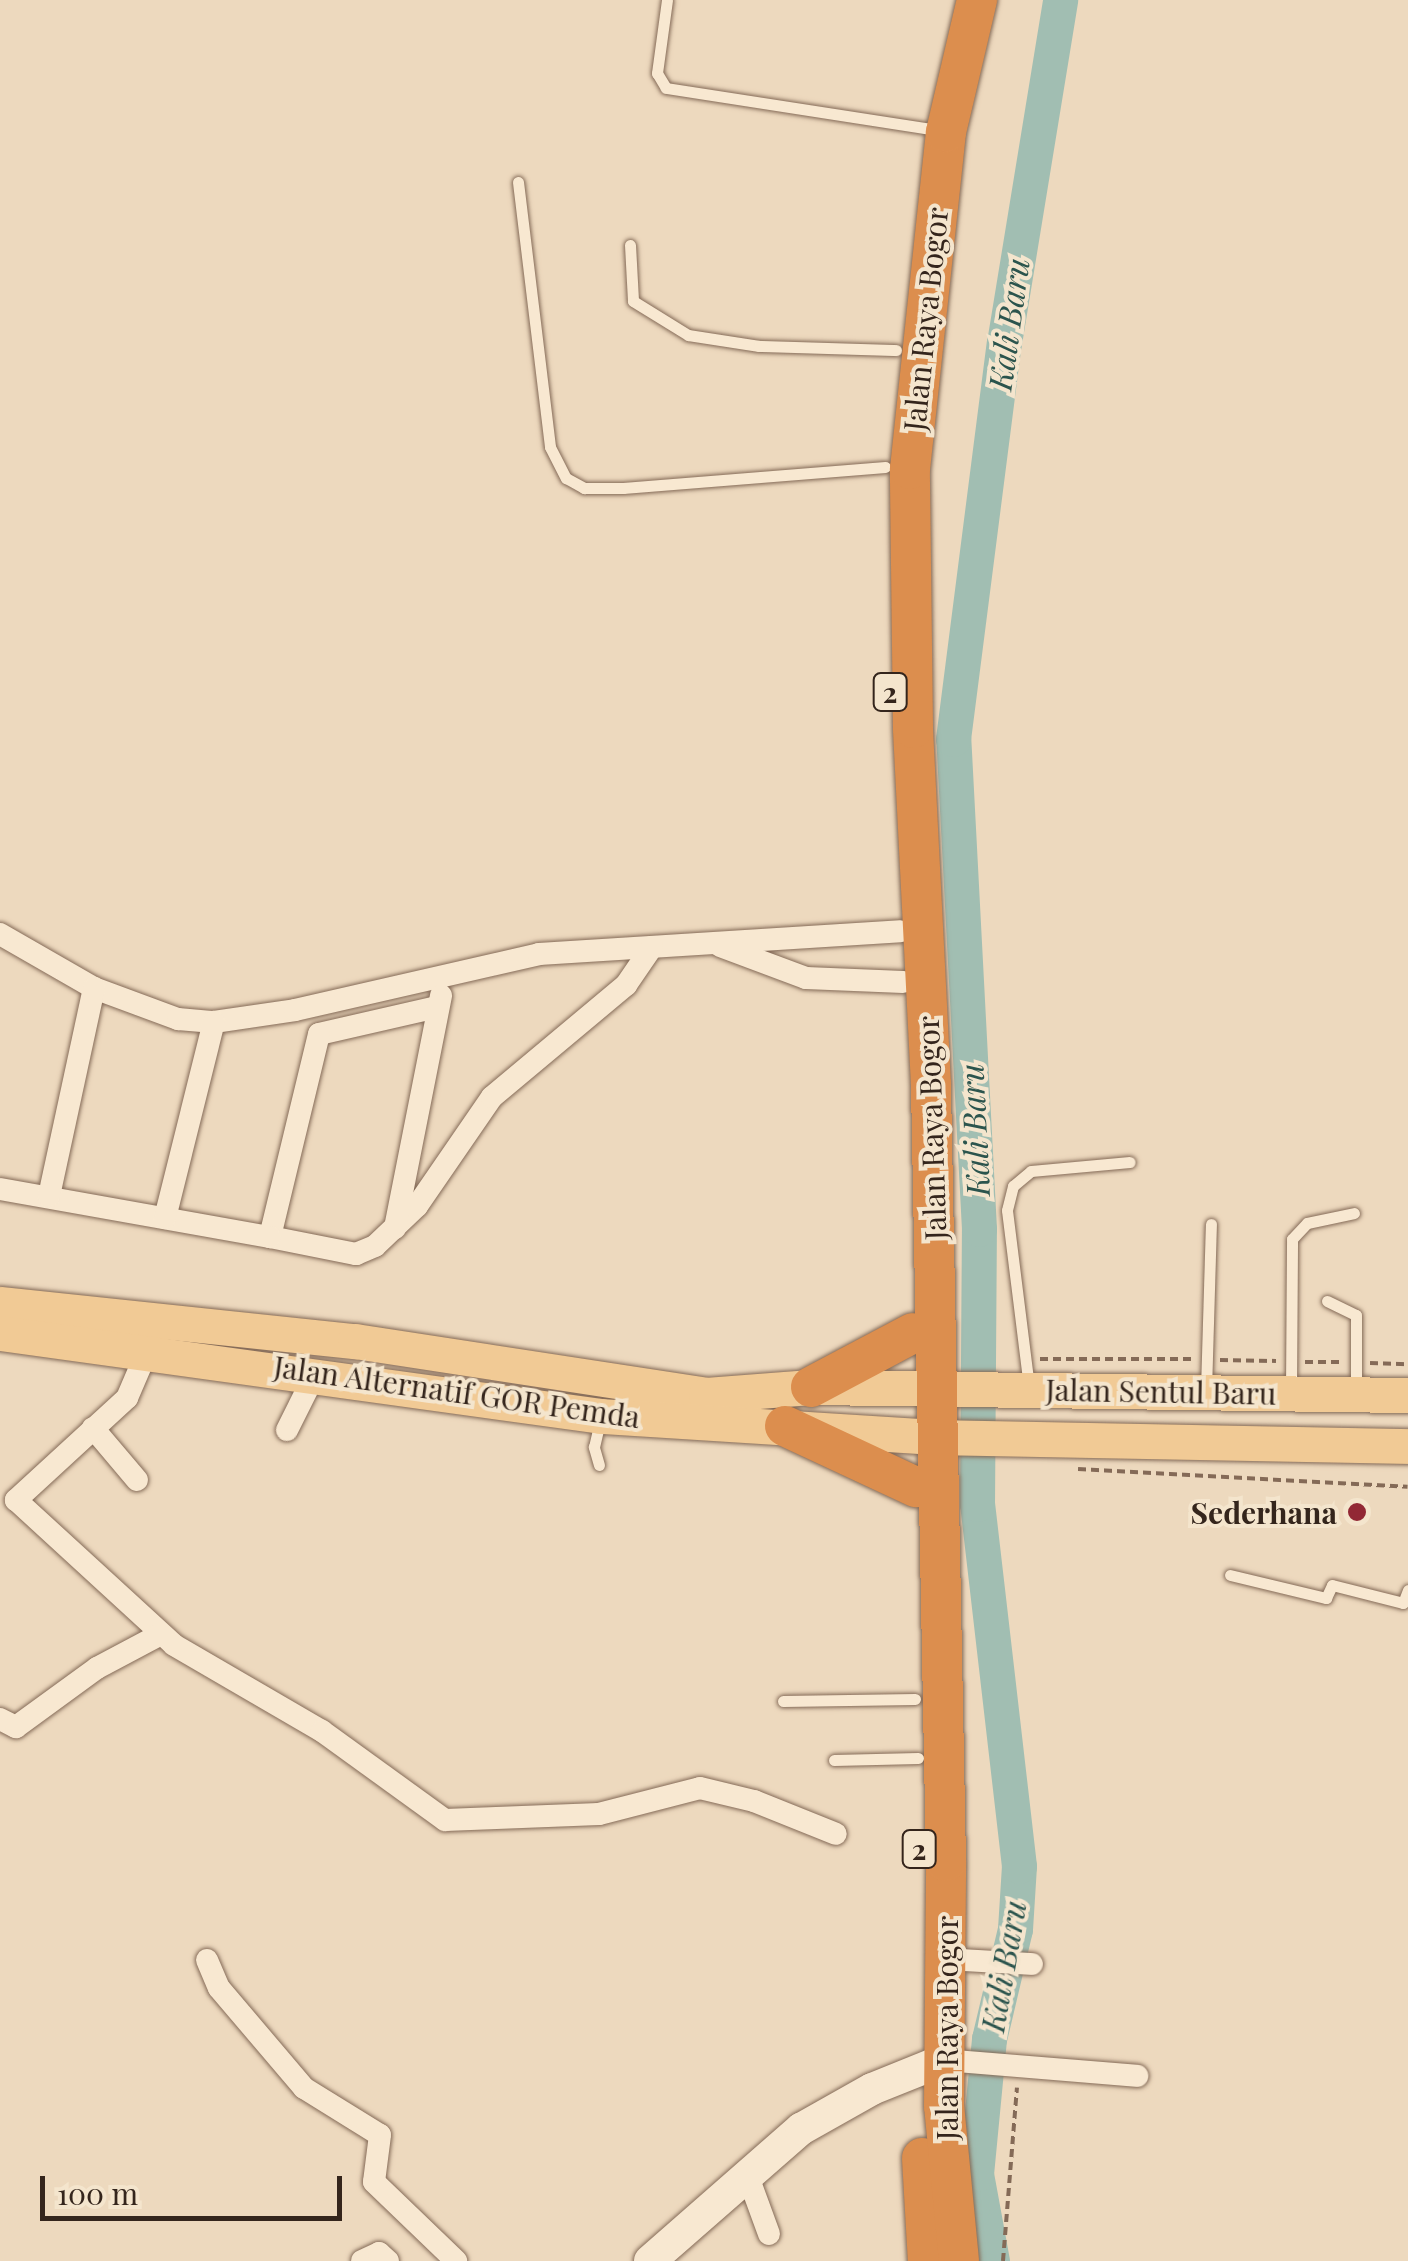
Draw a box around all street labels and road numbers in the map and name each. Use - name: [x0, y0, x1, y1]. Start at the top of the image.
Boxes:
- street label: Jalan Raya Bogor: [895, 205, 955, 433]
- road number: 2: [872, 669, 908, 715]
- street label: Jalan Raya Bogor: [909, 1015, 953, 1241]
- street label: Jalan Alternatif GOR Pemda: [271, 1347, 643, 1435]
- street label: Jalan Sentul Baru: [1045, 1371, 1277, 1411]
- road number: 2: [902, 1826, 936, 1872]
- street label: Jalan Raya Bogor: [928, 1916, 964, 2140]

